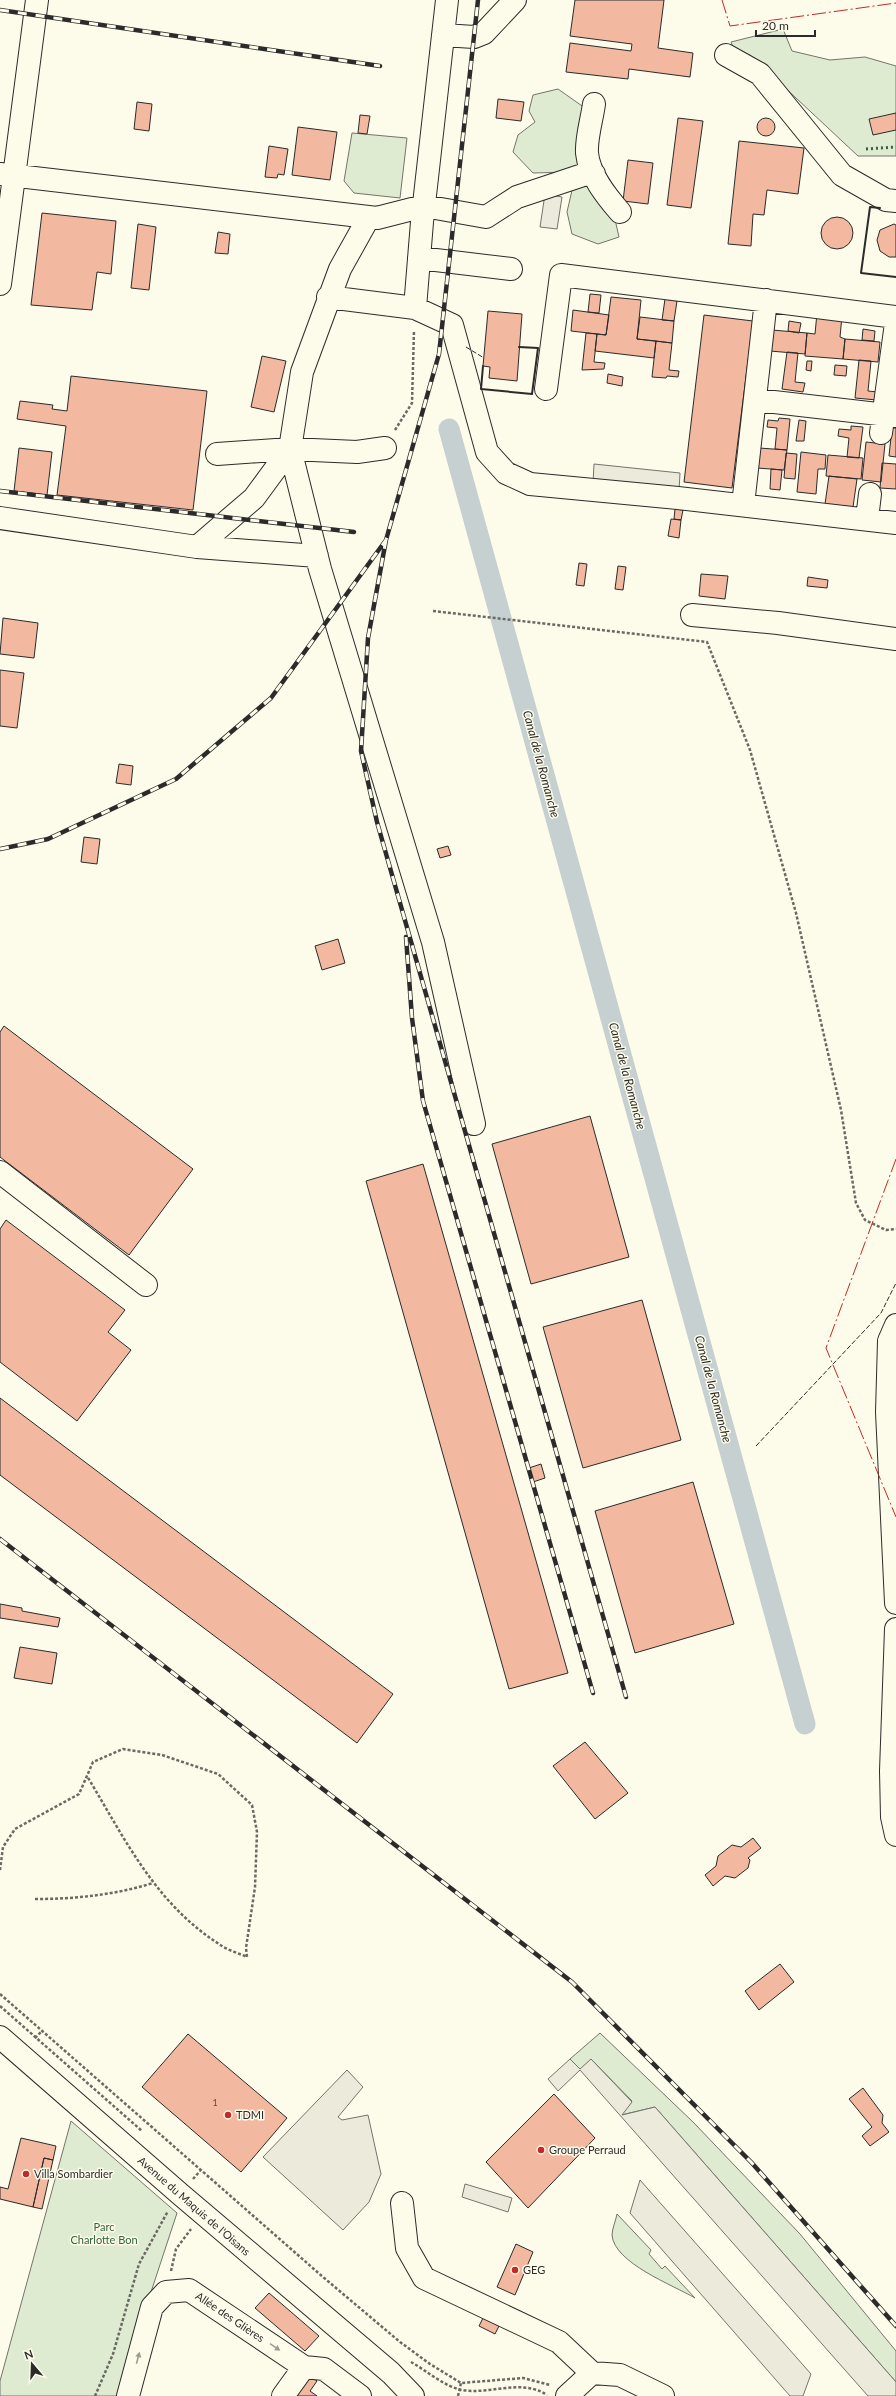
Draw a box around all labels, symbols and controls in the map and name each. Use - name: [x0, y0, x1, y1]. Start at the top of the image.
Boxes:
- scale bar: [756, 12, 815, 38]
- text: 20 m: [762, 18, 789, 33]
- water label: Canal de la Romanche: [520, 709, 563, 819]
- water label: Canal de la Romanche: [606, 1021, 649, 1131]
- water label: Canal de la Romanche: [692, 1334, 735, 1444]
- house number: 1: [212, 2097, 218, 2108]
- place label: TDMI: [236, 2108, 264, 2121]
- marker: TDMI: [223, 2110, 233, 2120]
- place label: Groupe Perraud: [549, 2143, 626, 2156]
- marker: Groupe Perraud: [536, 2145, 546, 2155]
- street label: Avenue du Maquis de l'Oisans: [136, 2153, 253, 2258]
- place label: Villa Sombardier: [34, 2167, 113, 2180]
- marker: Villa Sombardier: [21, 2169, 31, 2179]
- park label: Parc Charlotte Bon: [70, 2220, 138, 2246]
- place label: GEG: [523, 2263, 545, 2276]
- marker: GEG: [510, 2265, 520, 2275]
- street label: Allée des Glières: [193, 2289, 267, 2344]
- one-way arrow: [269, 2343, 280, 2351]
- north arrow: [12, 2344, 52, 2384]
- text: N: [22, 2347, 35, 2362]
- one-way arrow: [136, 2352, 142, 2365]

